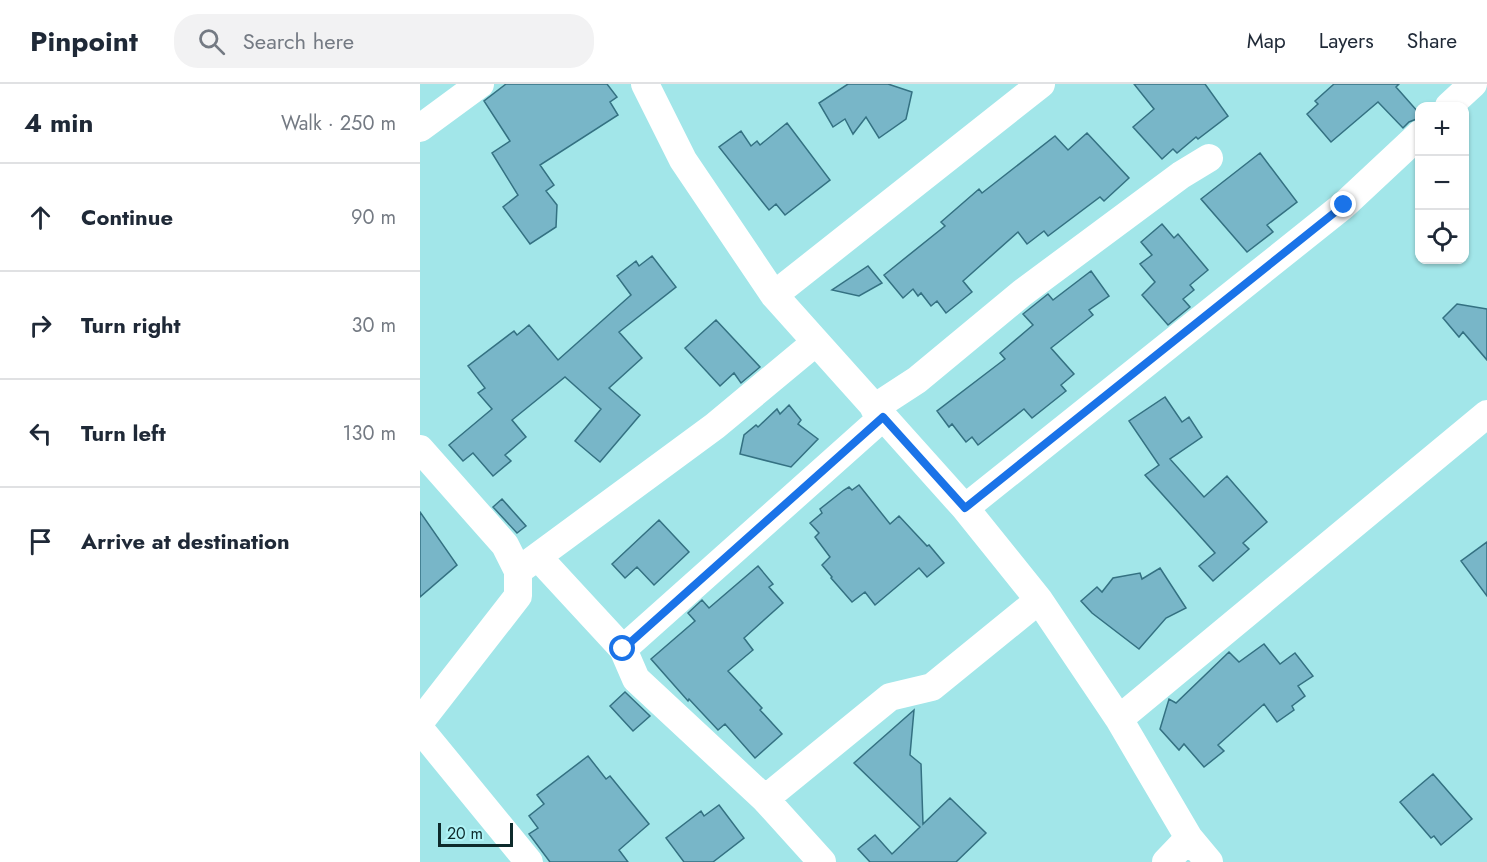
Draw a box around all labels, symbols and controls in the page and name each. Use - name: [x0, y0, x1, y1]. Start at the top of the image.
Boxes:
- search box: [174, 14, 594, 68]
- text: Pinpoint: [30, 21, 138, 62]
- icon: search: [195, 25, 228, 58]
- text: Search here: [243, 25, 354, 57]
- text: Map: [1247, 26, 1286, 56]
- text: Layers: [1319, 26, 1374, 56]
- text: Share: [1407, 26, 1457, 56]
- map controls: [1415, 102, 1469, 264]
- button: +: [1415, 102, 1469, 156]
- text: 4 min: [24, 104, 93, 142]
- text: Walk · 250 m: [281, 109, 396, 138]
- button: −: [1415, 156, 1469, 210]
- route end: [1330, 191, 1356, 217]
- icon: ahead: [24, 201, 57, 234]
- text: Continue: [81, 201, 173, 233]
- text: 90 m: [351, 203, 396, 232]
- button: locate: [1415, 210, 1469, 264]
- icon: right: [24, 309, 57, 342]
- text: Turn right: [81, 309, 181, 341]
- text: 30 m: [351, 311, 396, 340]
- icon: left: [24, 417, 57, 450]
- text: Turn left: [81, 417, 166, 449]
- text: 130 m: [342, 419, 396, 448]
- icon: arrive: [24, 525, 57, 558]
- text: Arrive at destination: [81, 525, 290, 557]
- route start: [609, 635, 635, 661]
- scale bar: [438, 820, 513, 848]
- text: 20 m: [447, 822, 483, 845]

